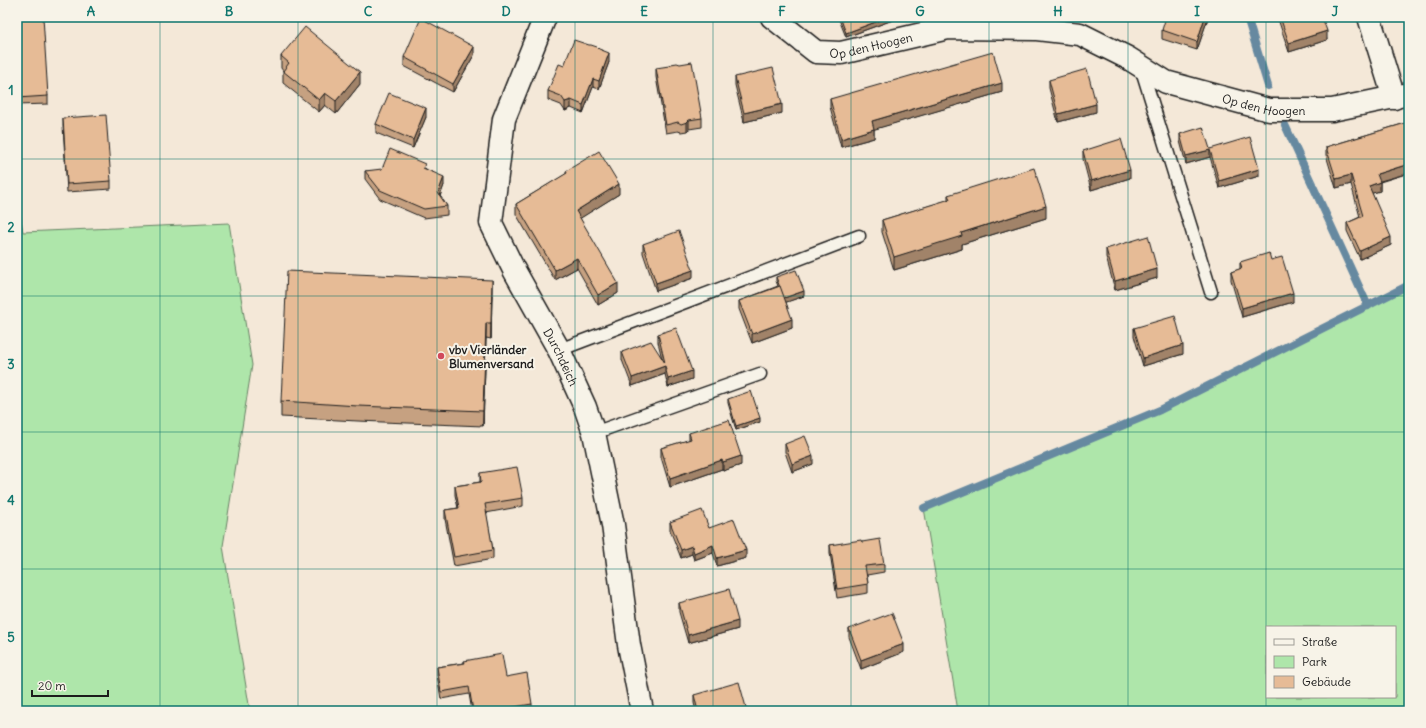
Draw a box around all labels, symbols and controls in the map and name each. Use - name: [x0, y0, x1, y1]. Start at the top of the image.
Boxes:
- text: A: [87, 3, 96, 20]
- text: B: [225, 3, 234, 20]
- text: C: [364, 3, 373, 20]
- text: D: [501, 3, 511, 20]
- text: E: [640, 3, 648, 20]
- text: F: [778, 3, 786, 20]
- text: G: [915, 3, 925, 20]
- text: H: [1053, 3, 1063, 20]
- text: I: [1194, 3, 1200, 20]
- text: J: [1332, 3, 1339, 20]
- street label: Op den Hoogen: [829, 29, 914, 61]
- text: 1: [8, 82, 14, 99]
- street label: Op den Hoogen: [1221, 90, 1306, 118]
- text: 2: [7, 219, 15, 236]
- street label: Durchdeich: [541, 325, 582, 388]
- place label: vbv Vierländer Blumenversand: [449, 342, 534, 371]
- marker: vbv Vierländer Blumenversand: [436, 351, 446, 361]
- text: 3: [7, 356, 15, 373]
- text: 4: [7, 492, 15, 509]
- legend: [1266, 626, 1396, 698]
- text: 5: [7, 629, 15, 646]
- text: Straße: [1302, 634, 1337, 649]
- text: Park: [1302, 654, 1327, 669]
- scale bar: [32, 672, 108, 698]
- text: Gebäude: [1302, 674, 1351, 689]
- text: 20 m: [38, 678, 66, 693]

